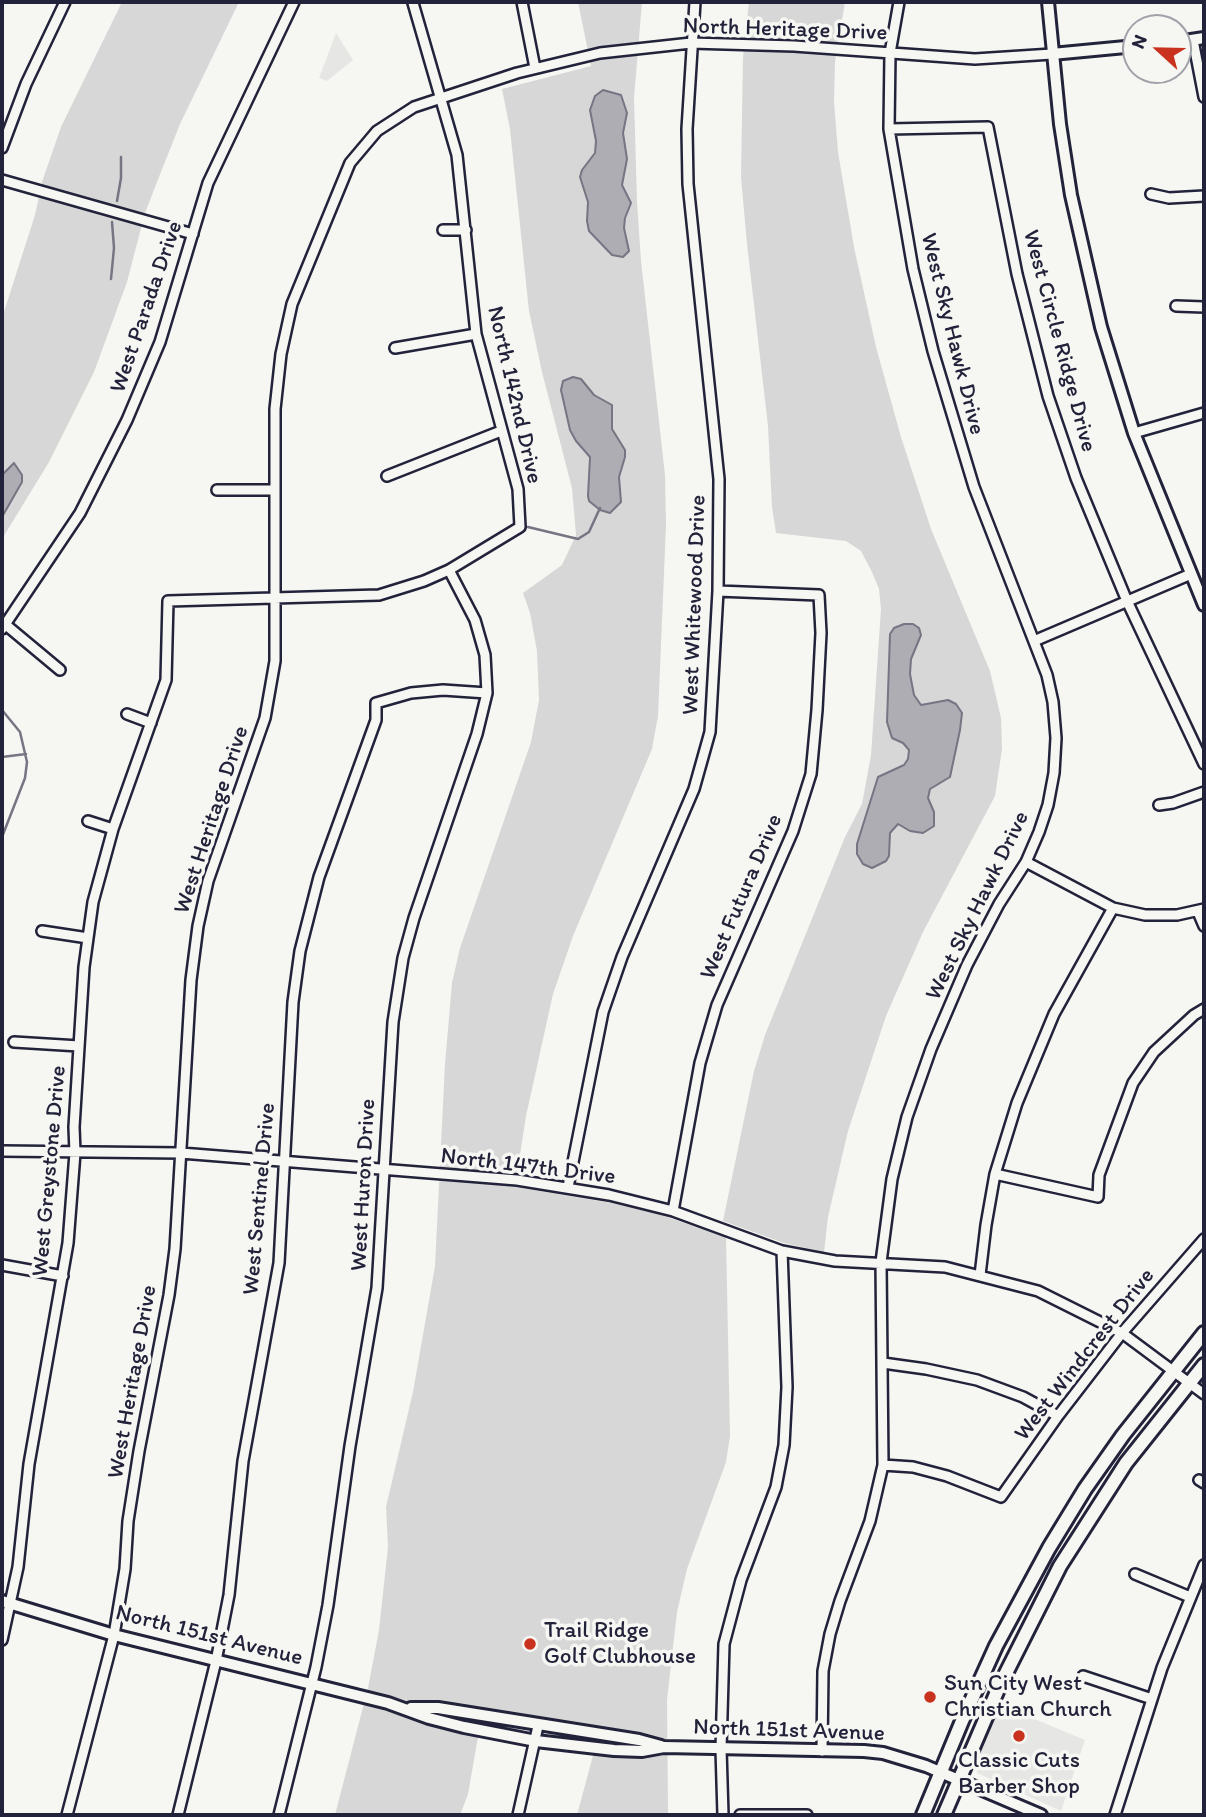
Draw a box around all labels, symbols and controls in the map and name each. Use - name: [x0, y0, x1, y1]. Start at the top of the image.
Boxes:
- street label: North Heritage Drive: [682, 13, 888, 47]
- north arrow: [1122, 14, 1192, 84]
- text: N: [1126, 31, 1152, 52]
- street label: West Parada Drive: [105, 217, 189, 397]
- street label: West Circle Ridge Drive: [1016, 227, 1102, 455]
- street label: West Sky Hawk Drive: [914, 230, 990, 438]
- street label: North 142nd Drive: [480, 304, 548, 486]
- street label: West Whitewood Drive: [677, 495, 713, 715]
- street label: West Heritage Drive: [169, 722, 255, 918]
- street label: West Sky Hawk Drive: [920, 807, 1036, 1005]
- street label: West Futura Drive: [695, 810, 789, 984]
- street label: West Greystone Drive: [27, 1064, 73, 1278]
- street label: West Huron Drive: [346, 1098, 382, 1272]
- street label: West Sentinel Drive: [238, 1102, 282, 1296]
- street label: North 147th Drive: [439, 1143, 617, 1191]
- street label: West Windcrest Drive: [1009, 1263, 1161, 1447]
- street label: West Heritage Drive: [102, 1283, 164, 1481]
- street label: North 151st Avenue: [113, 1599, 305, 1673]
- place label: Trail Ridge Golf Clubhouse: [544, 1617, 696, 1671]
- marker: Trail Ridge Golf Clubhouse: [522, 1636, 538, 1652]
- place label: Sun City West Christian Church: [944, 1670, 1112, 1724]
- marker: Sun City West Christian Church: [922, 1689, 938, 1705]
- street label: North 151st Avenue: [693, 1714, 885, 1748]
- marker: Classic Cuts Barber Shop: [1011, 1728, 1027, 1744]
- place label: Classic Cuts Barber Shop: [958, 1747, 1080, 1801]

